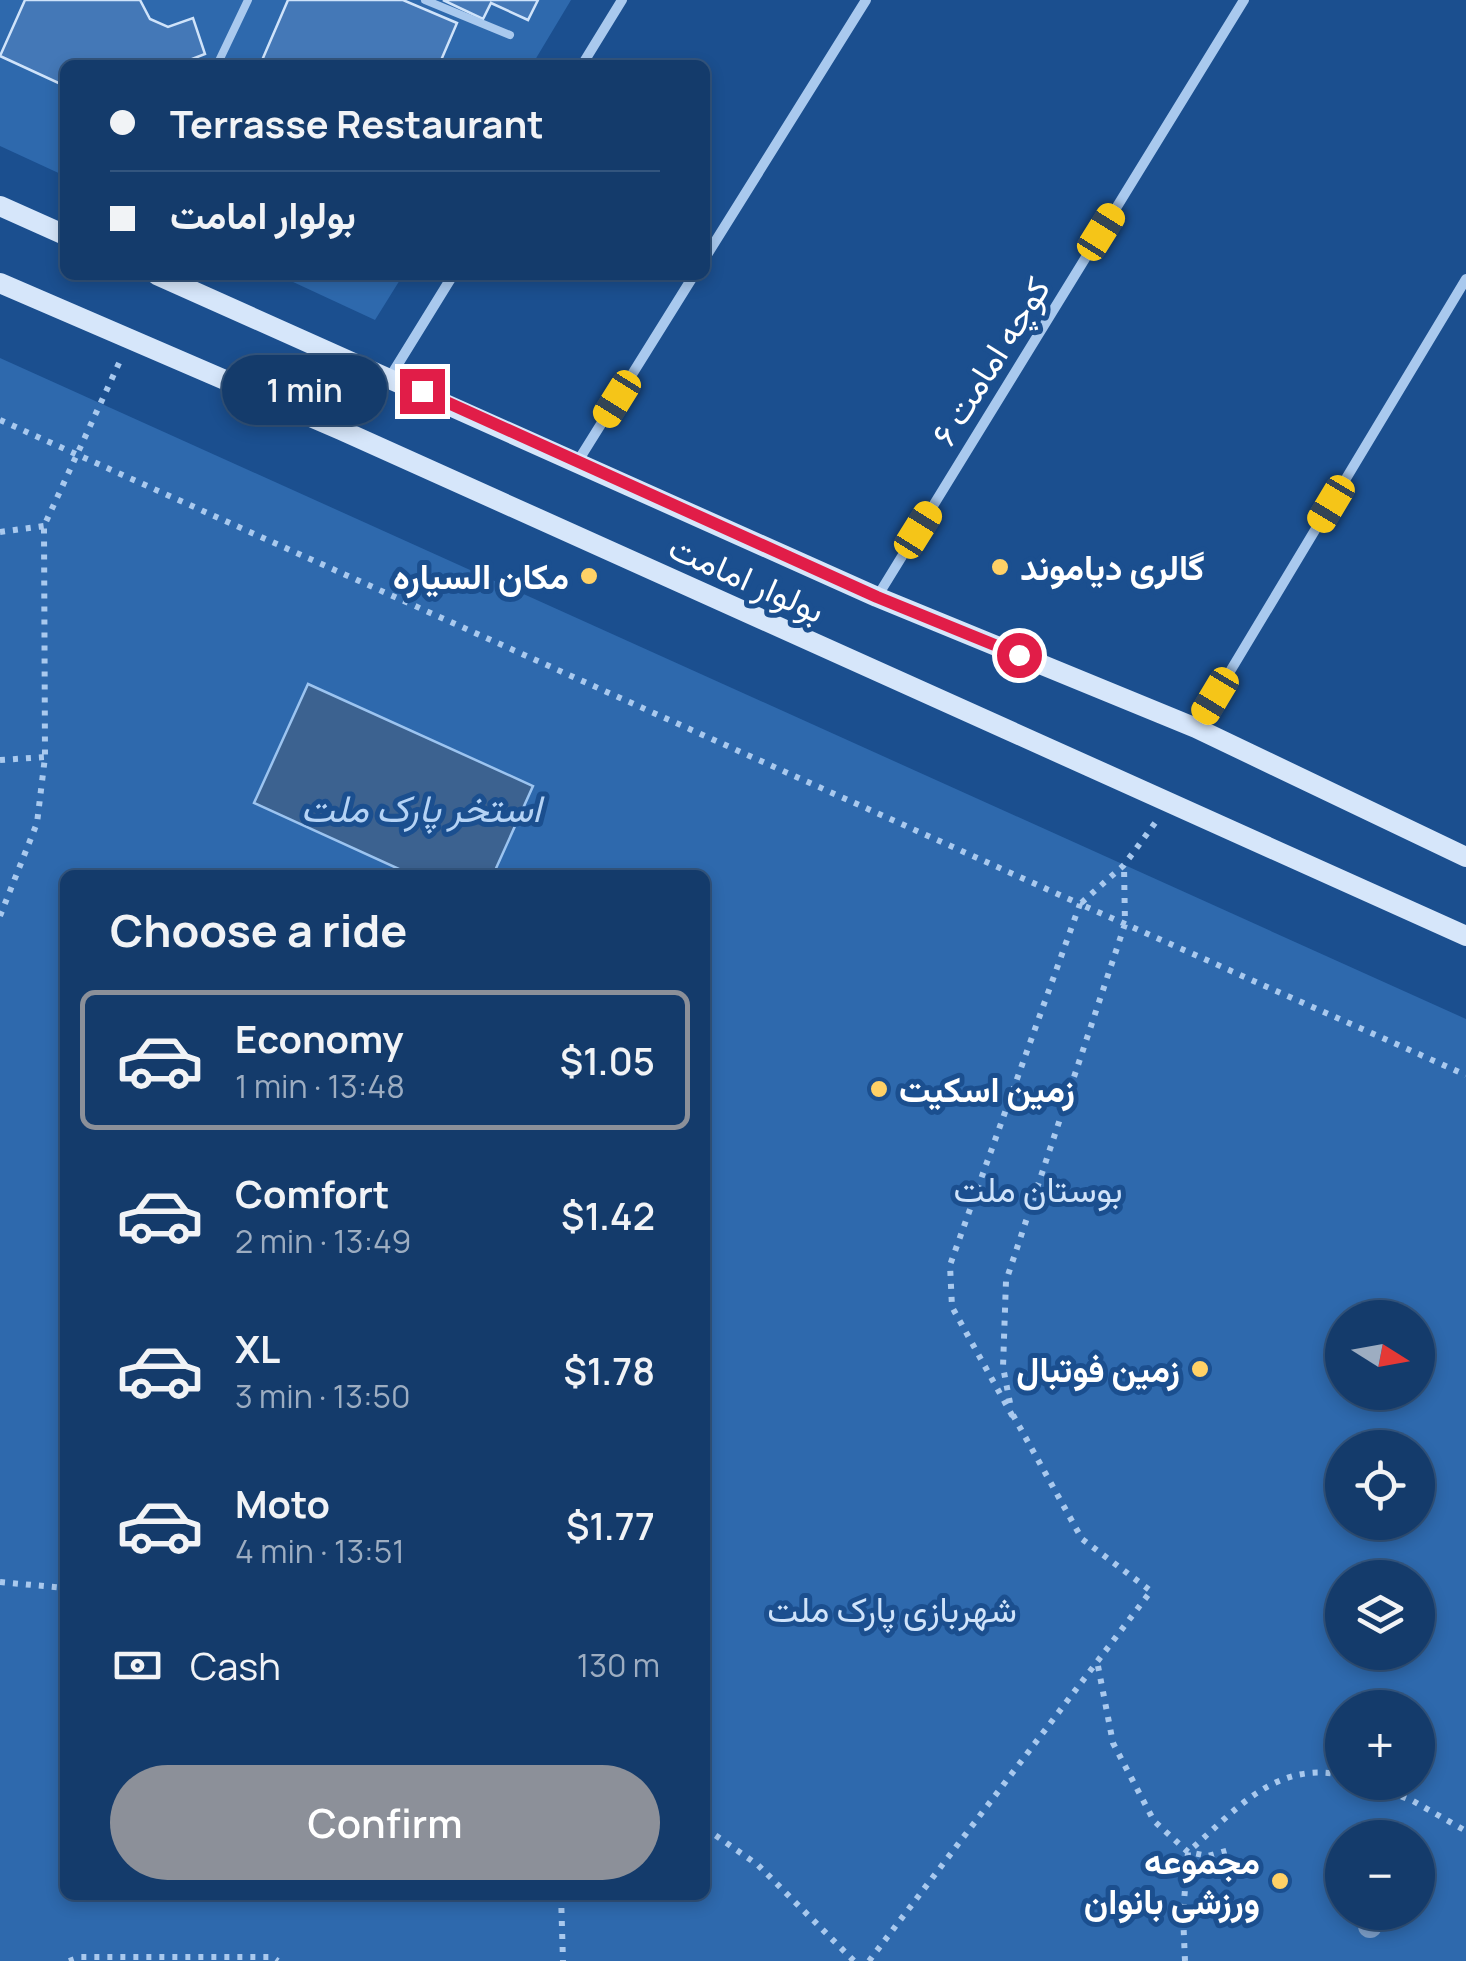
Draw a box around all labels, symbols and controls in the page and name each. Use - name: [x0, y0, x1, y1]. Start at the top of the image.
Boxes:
- text: Terrasse Restaurant: [170, 97, 544, 149]
- text: بولوار امامت: [170, 188, 356, 240]
- car: [1072, 199, 1130, 265]
- street label: کوچه امامت ۶: [919, 267, 1062, 455]
- callout: 1 min: [222, 356, 387, 426]
- car: [588, 366, 646, 432]
- text: 1 min: [266, 368, 343, 412]
- route end: [400, 369, 445, 414]
- car: [1303, 471, 1359, 537]
- car: [889, 497, 947, 563]
- street label: بولوار امامت: [662, 522, 832, 634]
- place label: گالری دیاموند: [1020, 543, 1205, 591]
- place label: مکان السیاره: [393, 552, 569, 600]
- marker: گالری دیاموند: [989, 556, 1011, 578]
- marker: مکان السیاره: [578, 565, 600, 587]
- route start: [997, 633, 1042, 678]
- car: [1187, 663, 1243, 729]
- water label: استخر پارک ملت: [301, 781, 545, 835]
- text: Choose a ride: [110, 899, 407, 961]
- text: Economy: [235, 1012, 404, 1064]
- icon: car: [115, 1015, 205, 1105]
- text: $1.05: [560, 1034, 655, 1086]
- text: 1 min · 13:48: [235, 1064, 405, 1108]
- place label: زمین اسکیت: [899, 1065, 1075, 1113]
- marker: زمین اسکیت: [868, 1078, 890, 1100]
- park label: بوستان ملت: [953, 1165, 1123, 1213]
- text: Comfort: [235, 1167, 389, 1219]
- icon: car: [115, 1170, 205, 1260]
- text: $1.42: [561, 1189, 655, 1241]
- text: 2 min · 13:49: [235, 1219, 411, 1263]
- north arrow: [1325, 1300, 1435, 1410]
- map controls: [1325, 1300, 1435, 1930]
- text: XL: [235, 1322, 280, 1374]
- icon: car: [115, 1325, 205, 1415]
- text: $1.78: [563, 1344, 655, 1396]
- place label: زمین فوتبال: [1016, 1345, 1180, 1393]
- marker: زمین فوتبال: [1189, 1358, 1211, 1380]
- text: 3 min · 13:50: [235, 1374, 411, 1418]
- button: locate: [1325, 1430, 1435, 1540]
- text: Moto: [235, 1477, 330, 1529]
- icon: car: [115, 1480, 205, 1570]
- text: $1.77: [566, 1499, 655, 1551]
- text: 4 min · 13:51: [235, 1529, 405, 1573]
- button: layers: [1325, 1560, 1435, 1670]
- park label: شهربازی پارک ملت: [767, 1585, 1017, 1634]
- icon: cash: [110, 1638, 165, 1693]
- text: Cash: [190, 1639, 281, 1691]
- text: 130 m: [577, 1643, 660, 1687]
- button: +: [1325, 1690, 1435, 1800]
- button: Confirm: [110, 1765, 660, 1880]
- button: −: [1325, 1820, 1435, 1930]
- place label: مجموعه ورزشی بانوان: [1084, 1837, 1260, 1925]
- marker: مجموعه ورزشی بانوان: [1269, 1870, 1291, 1892]

